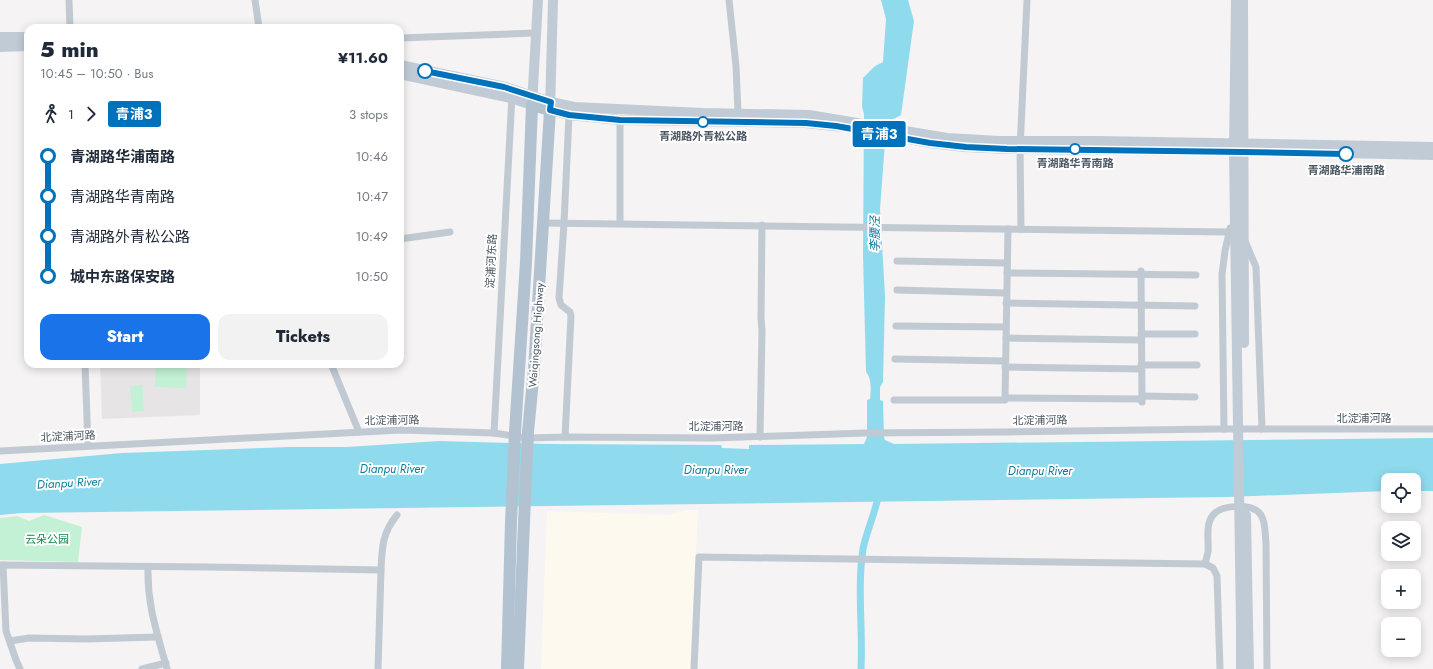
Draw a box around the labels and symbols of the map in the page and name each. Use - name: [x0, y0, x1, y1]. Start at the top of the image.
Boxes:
- unlabelled marker: [417, 63, 433, 79]
- marker: 青湖路外青松公路: [697, 116, 709, 128]
- line badge: 青浦3: [856, 121, 902, 147]
- place label: 青湖路外青松公路: [659, 128, 748, 144]
- marker: 青湖路华青南路: [1069, 143, 1081, 155]
- marker: 青湖路华浦南路: [1338, 146, 1354, 162]
- place label: 青湖路华青南路: [1037, 155, 1114, 171]
- place label: 青湖路华浦南路: [1308, 162, 1385, 178]
- water label: 李腰泾: [866, 215, 884, 252]
- street label: 淀浦河东路: [482, 233, 500, 289]
- street label: Waiqingsong Highway: [524, 282, 548, 388]
- street label: 北淀浦河路: [1337, 410, 1392, 426]
- street label: 北淀浦河路: [364, 412, 420, 428]
- street label: 北淀浦河路: [1012, 412, 1068, 428]
- street label: 北淀浦河路: [689, 418, 744, 434]
- street label: 北淀浦河路: [40, 427, 96, 445]
- water label: Dianpu River: [360, 460, 425, 478]
- water label: Dianpu River: [684, 461, 749, 479]
- water label: Dianpu River: [1008, 462, 1073, 480]
- water label: Dianpu River: [36, 472, 103, 494]
- park label: 云朵公园: [25, 531, 69, 547]

